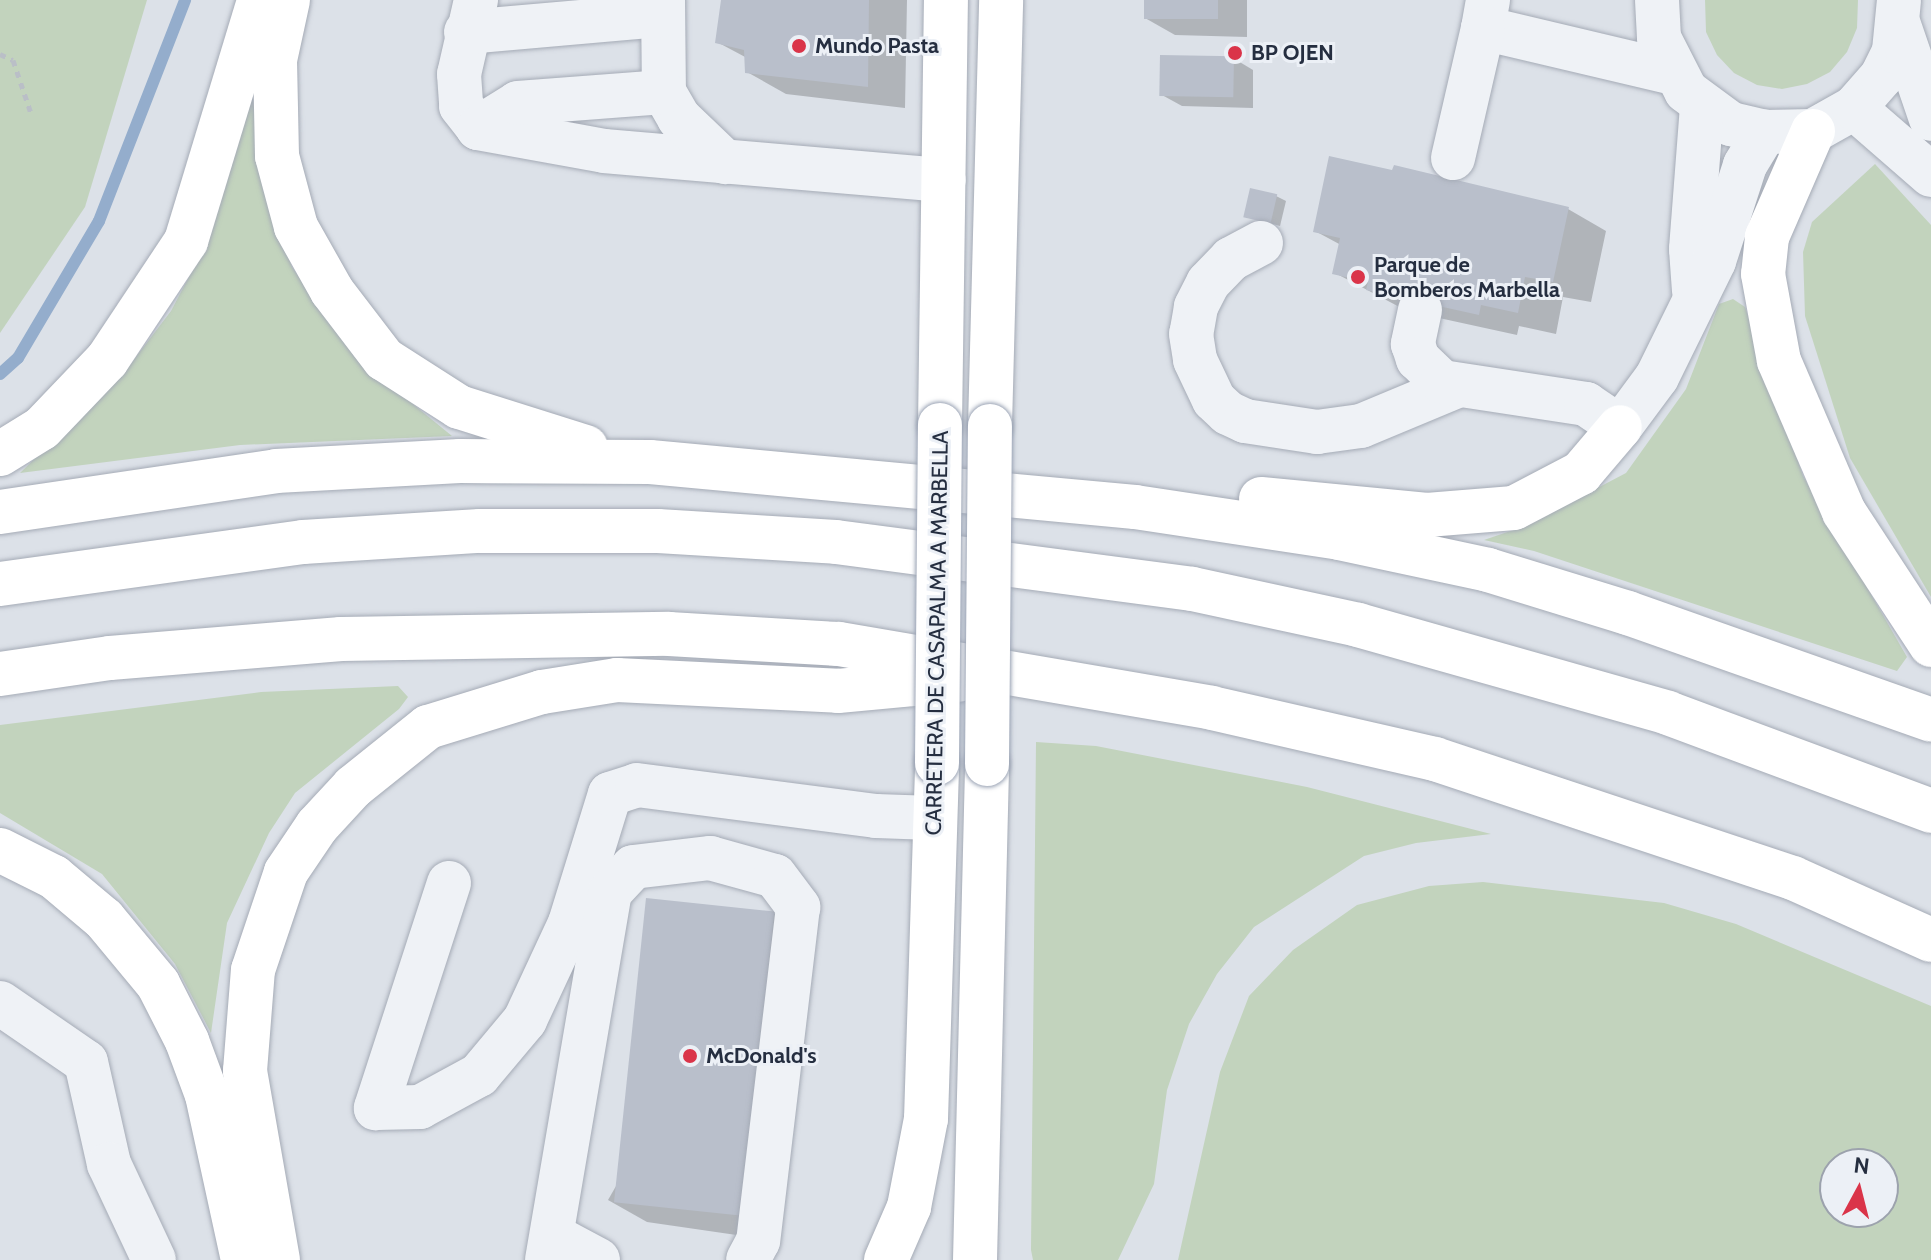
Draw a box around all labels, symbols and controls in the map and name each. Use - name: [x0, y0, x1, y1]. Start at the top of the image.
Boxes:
- place label: Mundo Pasta: [815, 33, 939, 59]
- marker: Mundo Pasta: [790, 37, 808, 55]
- place label: BP OJEN: [1251, 40, 1334, 66]
- marker: BP OJEN: [1226, 44, 1244, 62]
- place label: Parque de Bomberos Marbella: [1374, 251, 1560, 302]
- marker: Parque de Bomberos Marbella: [1349, 268, 1367, 286]
- street label: CARRETERA DE CASAPALMA A MARBELLA: [920, 430, 954, 836]
- place label: McDonald's: [706, 1043, 817, 1069]
- marker: McDonald's: [681, 1047, 699, 1065]
- north arrow: [1819, 1148, 1899, 1228]
- text: N: [1852, 1151, 1871, 1180]

